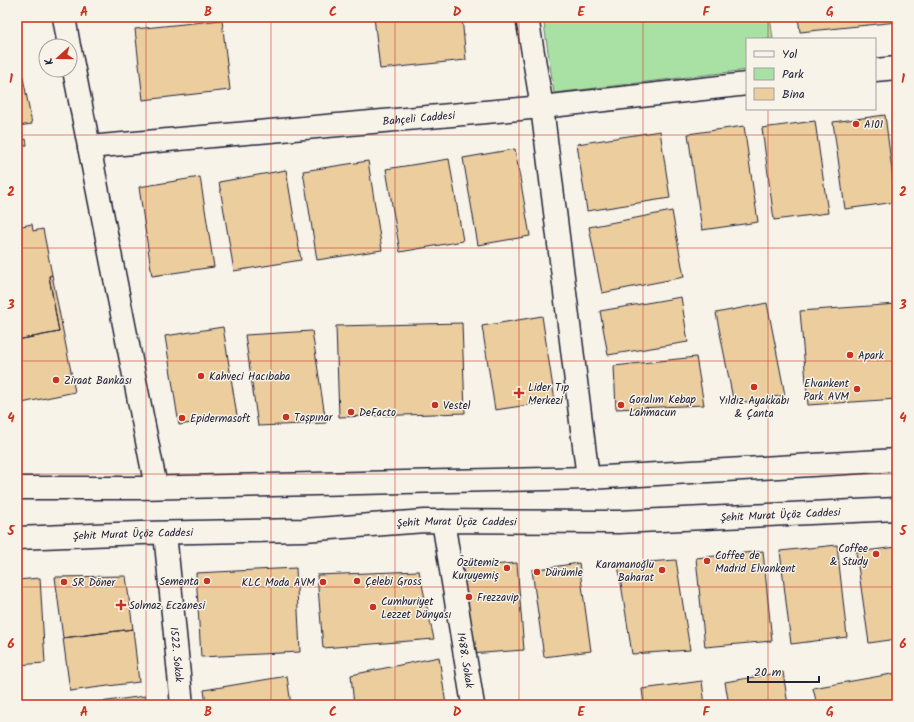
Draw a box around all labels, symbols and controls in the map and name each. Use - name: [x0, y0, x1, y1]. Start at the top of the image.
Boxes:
- text: A: [80, 2, 88, 23]
- text: B: [204, 2, 212, 23]
- text: C: [329, 2, 337, 23]
- text: D: [453, 2, 462, 23]
- text: E: [577, 2, 585, 23]
- text: F: [702, 2, 710, 23]
- text: G: [826, 2, 834, 23]
- north arrow: [38, 38, 78, 78]
- legend: [746, 38, 876, 110]
- text: Yol: [782, 45, 797, 64]
- text: K: [40, 55, 59, 68]
- text: Park: [782, 65, 804, 84]
- text: 1: [9, 69, 13, 90]
- text: 1: [901, 69, 905, 90]
- text: Bina: [782, 85, 805, 104]
- street label: Bahçeli Caddesi: [382, 107, 456, 131]
- place label: A101: [864, 116, 883, 134]
- marker: A101: [851, 119, 861, 129]
- text: 2: [7, 182, 15, 203]
- text: 2: [899, 182, 907, 203]
- text: 3: [6, 295, 15, 316]
- text: 3: [898, 295, 907, 316]
- place label: Apark: [858, 347, 885, 365]
- marker: Apark: [845, 350, 855, 360]
- place label: Kahveci Hacıbaba: [209, 368, 290, 386]
- marker: Kahveci Hacıbaba: [196, 371, 206, 381]
- place label: Ziraat Bankası: [64, 372, 132, 390]
- marker: Ziraat Bankası: [51, 375, 61, 385]
- place label: Elvankent Park AVM: [803, 375, 850, 406]
- place label: Lider Tıp Merkezi: [528, 379, 570, 410]
- marker: Yıldız Ayakkabı & Çanta: [749, 382, 759, 392]
- marker: Elvankent Park AVM: [852, 384, 862, 394]
- marker: Lider Tıp Merkezi: [513, 387, 525, 399]
- place label: Goralım Kebap Lahmacun: [629, 391, 697, 422]
- place label: Yıldız Ayakkabı & Çanta: [719, 392, 789, 423]
- place label: Vestel: [443, 397, 471, 415]
- marker: Vestel: [430, 400, 440, 410]
- marker: Goralım Kebap Lahmacun: [616, 400, 626, 410]
- place label: DeFacto: [359, 404, 396, 422]
- marker: DeFacto: [346, 407, 356, 417]
- text: 4: [7, 408, 15, 429]
- text: 4: [899, 408, 907, 429]
- place label: Taşpınar: [294, 409, 334, 427]
- place label: Epidermasoft: [190, 410, 251, 428]
- marker: Taşpınar: [281, 412, 291, 422]
- marker: Epidermasoft: [177, 413, 187, 423]
- street label: Şehit Murat Üçöz Caddesi: [720, 504, 841, 527]
- street label: Şehit Murat Üçöz Caddesi: [396, 513, 517, 533]
- text: 5: [7, 521, 16, 542]
- text: 5: [899, 521, 908, 542]
- street label: Şehit Murat Üçöz Caddesi: [72, 524, 194, 546]
- place label: Coffee & Study: [830, 540, 869, 571]
- place label: Coffee de Madrid Elvankent: [715, 547, 796, 578]
- marker: Coffee & Study: [871, 549, 881, 559]
- place label: Özütemiz Kuruyemiş: [452, 554, 499, 585]
- place label: Karamanoğlu Baharat: [596, 556, 655, 587]
- marker: Coffee de Madrid Elvankent: [702, 556, 712, 566]
- marker: Özütemiz Kuruyemiş: [502, 563, 512, 573]
- place label: Dürümle: [545, 564, 583, 582]
- marker: Karamanoğlu Baharat: [657, 565, 667, 575]
- marker: Dürümle: [532, 567, 542, 577]
- place label: Sementa: [159, 573, 199, 591]
- place label: Çelebi Gross: [365, 573, 422, 591]
- place label: SR Döner: [72, 574, 117, 592]
- place label: KLC Moda AVM: [242, 574, 315, 592]
- marker: Sementa: [202, 576, 212, 586]
- marker: Çelebi Gross: [352, 576, 362, 586]
- marker: SR Döner: [59, 577, 69, 587]
- marker: KLC Moda AVM: [318, 577, 328, 587]
- place label: Frezzavip: [477, 589, 519, 607]
- marker: Frezzavip: [464, 592, 474, 602]
- place label: Cumhuriyet Lezzet Dünyası: [381, 593, 451, 624]
- place label: Solmaz Eczanesi: [129, 597, 206, 615]
- marker: Solmaz Eczanesi: [116, 600, 126, 610]
- marker: Cumhuriyet Lezzet Dünyası: [368, 602, 378, 612]
- street label: 1522. Sokak: [164, 626, 188, 684]
- street label: 1488. Sokak: [451, 631, 478, 690]
- text: 6: [7, 634, 15, 655]
- text: 6: [899, 634, 907, 655]
- scale bar: [748, 658, 819, 684]
- text: 20 m: [754, 663, 782, 682]
- text: A: [80, 702, 88, 722]
- text: B: [204, 702, 212, 722]
- text: C: [329, 702, 337, 722]
- text: D: [453, 702, 462, 722]
- text: E: [577, 702, 585, 722]
- text: F: [702, 702, 710, 722]
- text: G: [826, 702, 834, 722]

